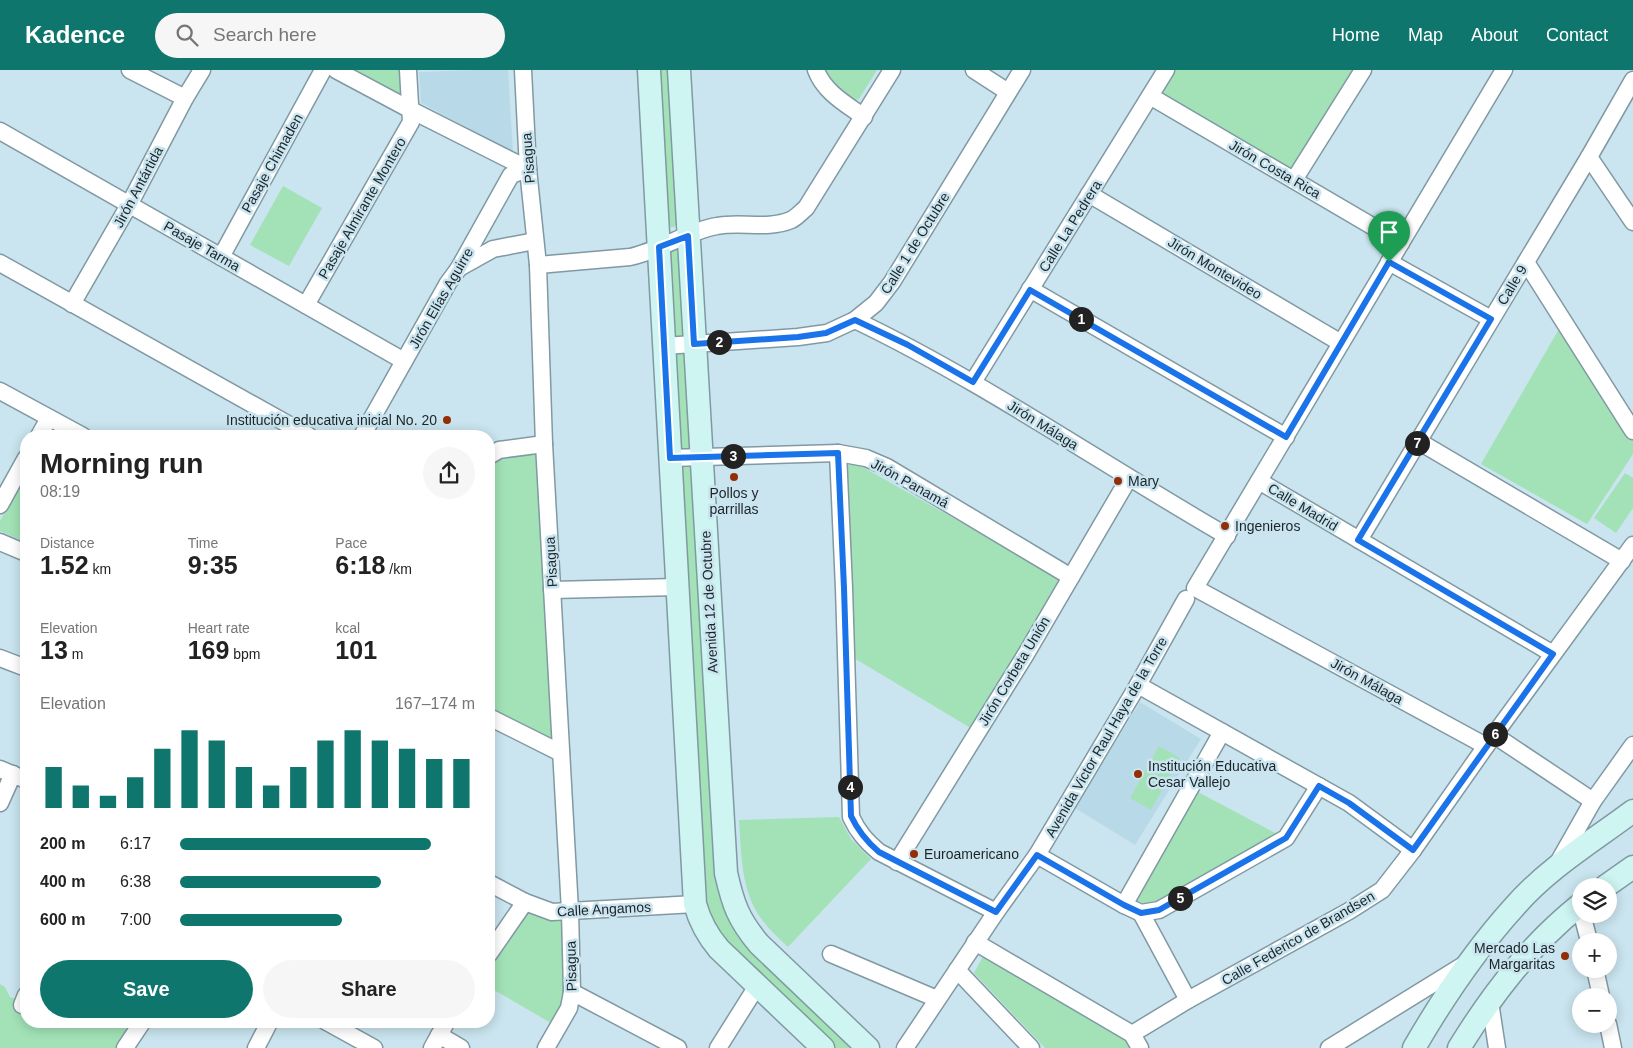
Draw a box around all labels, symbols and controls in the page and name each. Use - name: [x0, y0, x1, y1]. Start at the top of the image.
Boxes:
- search box: [155, 13, 505, 58]
- text: Kadence: [25, 21, 125, 48]
- icon: search: [173, 21, 201, 49]
- text: Search here: [213, 24, 317, 45]
- text: Home: [1332, 25, 1380, 45]
- text: Map: [1408, 25, 1443, 45]
- text: About: [1471, 25, 1518, 45]
- text: Contact: [1546, 25, 1608, 45]
- street label: Pasaje Chimaden: [238, 111, 306, 215]
- street label: Pisagua: [518, 132, 538, 184]
- street label: Pasaje Almirante Montero: [315, 134, 409, 281]
- street label: Jirón Costa Rica: [1227, 136, 1324, 202]
- street label: Jirón Antártida: [110, 144, 166, 230]
- street label: Calle La Pedrera: [1035, 177, 1105, 275]
- street label: Calle 1 de Octubre: [877, 189, 953, 297]
- pin: [1368, 211, 1410, 262]
- street label: Pasaje Tarma: [161, 218, 243, 274]
- icon: arrive: [1375, 218, 1403, 246]
- street label: Jirón Montevideo: [1165, 234, 1265, 302]
- street label: Jirón Elías Aguirre: [406, 245, 476, 351]
- street label: Calle 9: [1494, 262, 1530, 308]
- pin: 1: [1068, 306, 1094, 332]
- text: 1: [1078, 311, 1085, 327]
- pin: 2: [706, 330, 732, 354]
- text: 2: [716, 334, 723, 350]
- street label: Jirón Málaga: [1005, 397, 1081, 453]
- place label: Institución educativa inicial No. 20: [226, 412, 437, 428]
- marker: Institución educativa inicial No. 20: [441, 414, 453, 426]
- pin: 7: [1404, 430, 1430, 456]
- text: 7: [1414, 435, 1421, 451]
- pin: 3: [720, 444, 746, 468]
- button: share: [423, 447, 475, 499]
- text: Morning run: [40, 448, 203, 479]
- text: 3: [730, 448, 737, 464]
- street label: Jirón Panamá: [868, 455, 952, 511]
- marker: Pollos y parrillas: [728, 471, 740, 483]
- place label: Mary: [1128, 473, 1159, 489]
- marker: Mary: [1112, 475, 1124, 487]
- street label: Calle Madrid: [1265, 480, 1341, 534]
- text: 08:19: [40, 483, 80, 500]
- place label: Pollos y parrillas: [709, 485, 759, 517]
- place label: Ingenieros: [1235, 518, 1300, 534]
- marker: Ingenieros: [1219, 520, 1231, 532]
- street label: Avenida 12 de Octubre: [697, 530, 721, 674]
- text: Distance: [40, 535, 94, 551]
- text: Time: [188, 535, 218, 551]
- text: Pace: [335, 535, 367, 551]
- street label: Pisagua: [542, 536, 560, 588]
- text: 1.52: [40, 551, 89, 579]
- text: 9:35: [188, 551, 238, 579]
- text: 6:18: [335, 551, 385, 579]
- text: km: [89, 561, 111, 577]
- text: /km: [385, 561, 412, 577]
- street label: Jirón Corbeta Unión: [975, 614, 1053, 728]
- text: Elevation: [40, 620, 98, 636]
- text: Heart rate: [188, 620, 250, 636]
- text: kcal: [335, 620, 360, 636]
- street label: Avenida Victor Raul Haya de la Torre: [1042, 634, 1170, 840]
- text: 13: [40, 636, 68, 664]
- text: 169: [188, 636, 229, 664]
- text: 101: [335, 636, 377, 664]
- text: m: [68, 646, 83, 662]
- text: bpm: [229, 646, 261, 662]
- street label: Jirón Málaga: [1328, 655, 1406, 708]
- text: Elevation: [40, 695, 106, 712]
- text: 167–174 m: [395, 695, 475, 712]
- pin: 6: [1482, 722, 1508, 746]
- text: 6: [1492, 726, 1499, 742]
- place label: Institución Educativa Cesar Vallejo: [1148, 758, 1277, 790]
- marker: Institución Educativa Cesar Vallejo: [1132, 768, 1144, 780]
- pin: 4: [838, 774, 862, 800]
- text: 4: [847, 779, 854, 795]
- text: 200 m: [40, 835, 85, 852]
- text: 6:17: [120, 835, 151, 852]
- place label: Euroamericano: [924, 846, 1019, 862]
- marker: Euroamericano: [908, 848, 920, 860]
- text: 400 m: [40, 873, 85, 890]
- text: 6:38: [120, 873, 151, 890]
- map controls: [1572, 878, 1617, 1033]
- button: layers: [1572, 878, 1617, 923]
- pin: 5: [1168, 886, 1192, 910]
- street label: Calle Federico de Brandsen: [1219, 888, 1377, 988]
- text: 5: [1177, 890, 1184, 906]
- street label: Calle Angamos: [557, 899, 651, 919]
- text: 600 m: [40, 911, 85, 928]
- text: 7:00: [120, 911, 151, 928]
- button: +: [1572, 933, 1617, 978]
- street label: Pisagua: [563, 940, 579, 991]
- place label: Mercado Las Margaritas: [1474, 940, 1555, 972]
- marker: Mercado Las Margaritas: [1559, 950, 1571, 962]
- button: Save: [40, 960, 253, 1018]
- button: Share: [263, 960, 475, 1018]
- button: −: [1572, 988, 1617, 1033]

